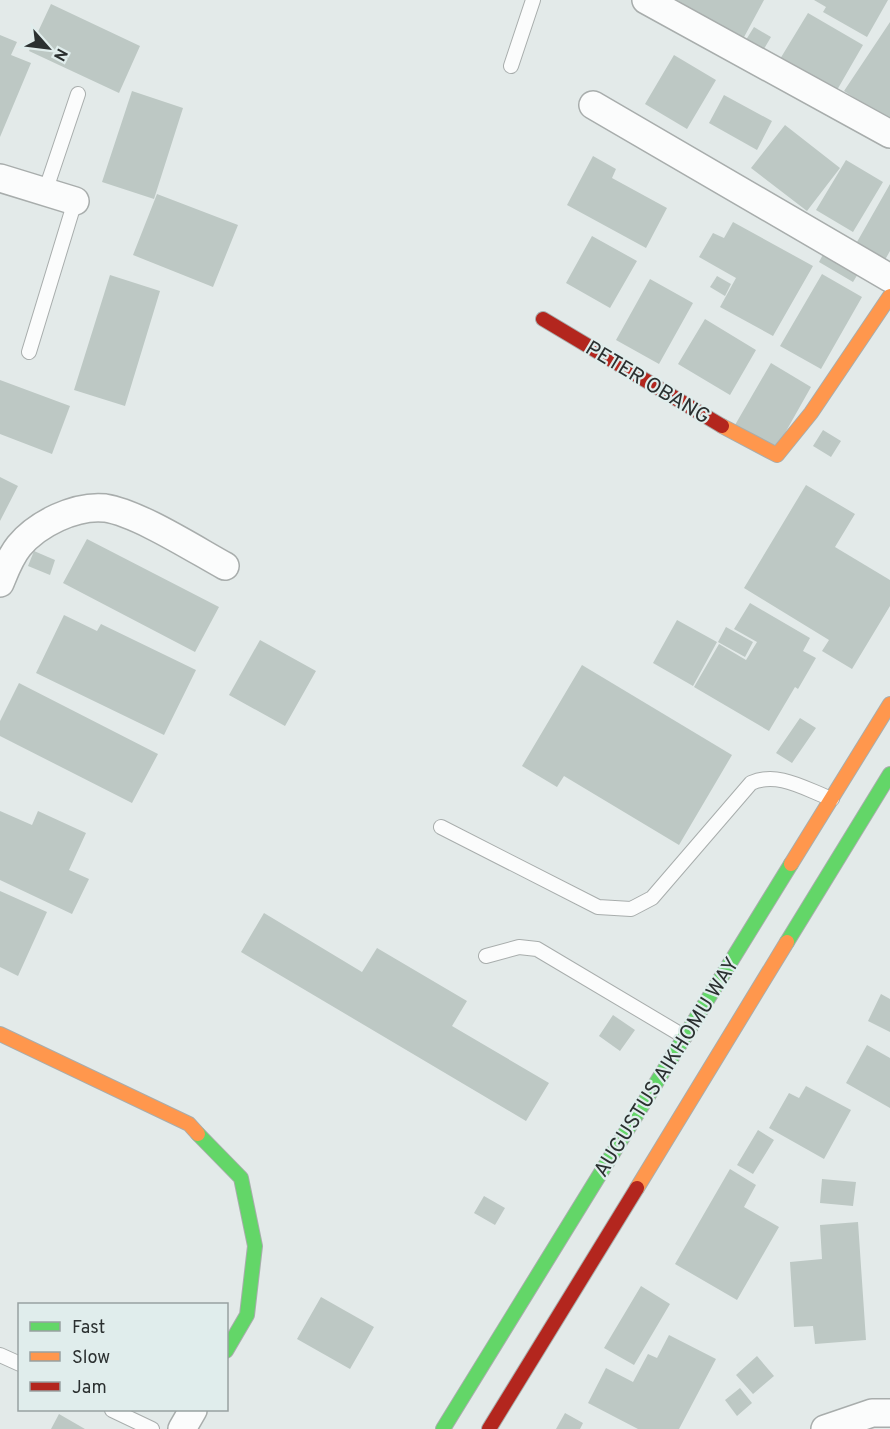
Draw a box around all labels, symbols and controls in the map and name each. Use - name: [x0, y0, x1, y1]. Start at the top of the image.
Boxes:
- north arrow: [18, 18, 78, 78]
- text: N: [48, 44, 71, 64]
- street label: PETER OBANG: [580, 335, 715, 431]
- street label: AUGUSTUS AIKHOMU WAY: [588, 953, 746, 1183]
- legend: [18, 1303, 228, 1411]
- text: Fast: [72, 1317, 105, 1340]
- text: Slow: [72, 1347, 110, 1370]
- text: Jam: [72, 1377, 107, 1400]

